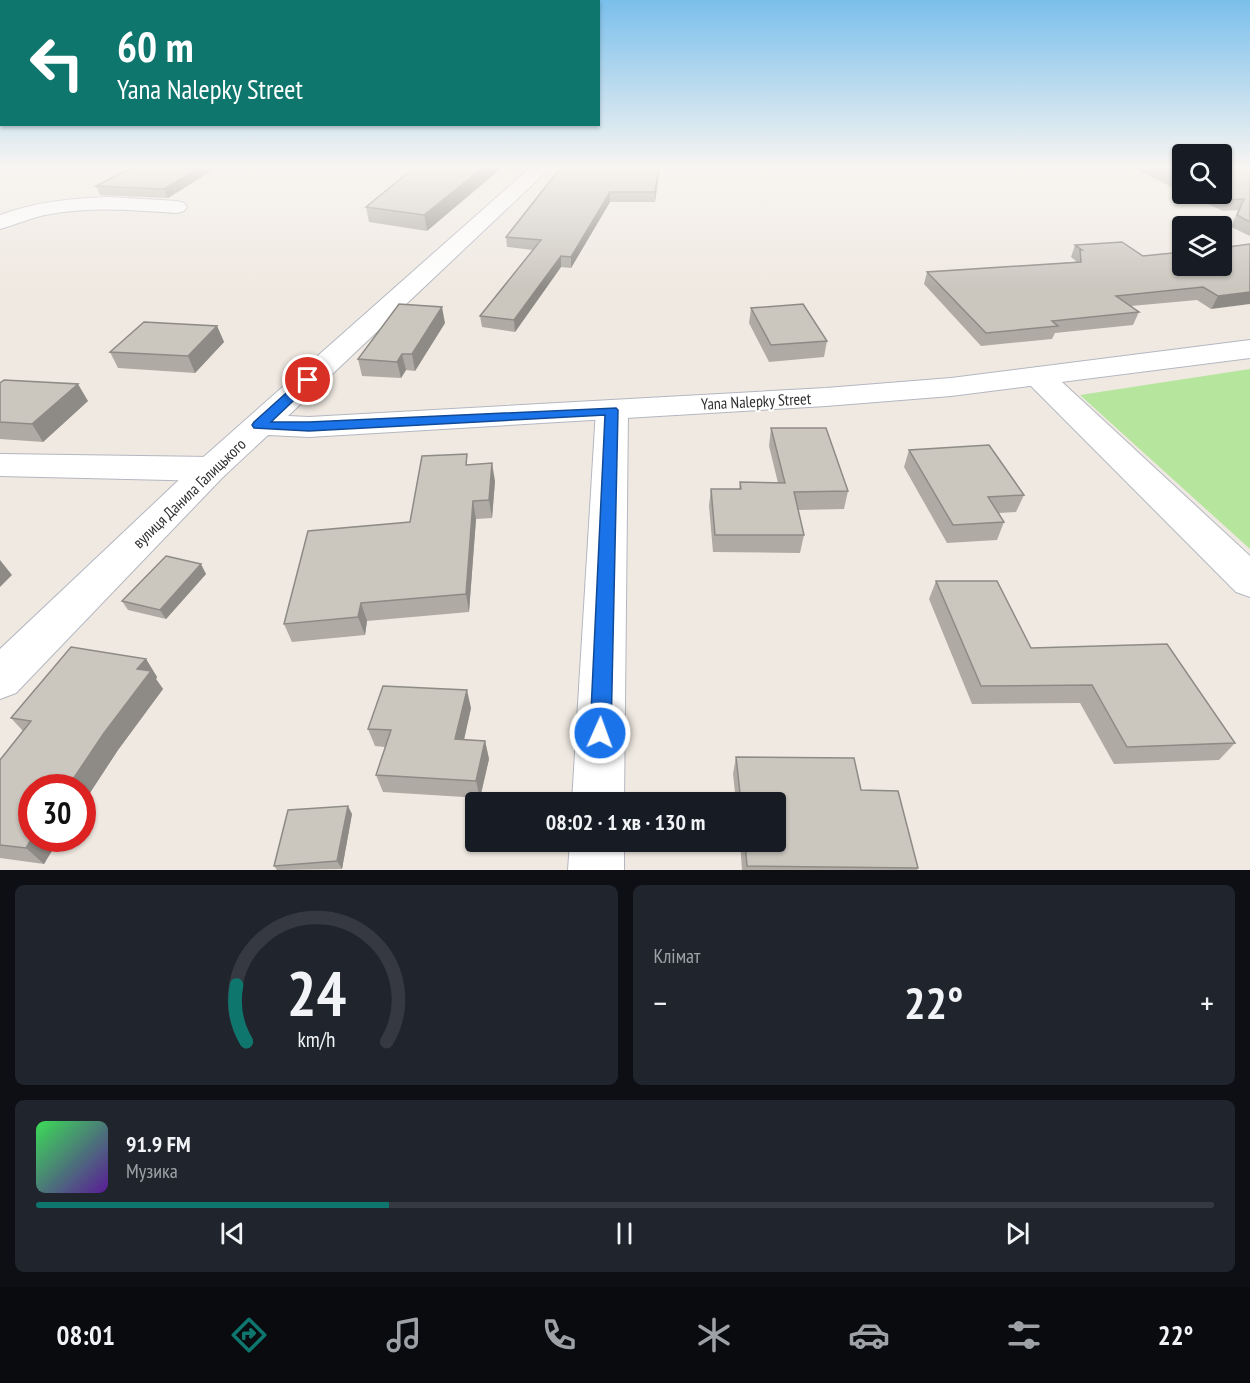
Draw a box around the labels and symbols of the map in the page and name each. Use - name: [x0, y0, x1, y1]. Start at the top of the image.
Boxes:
- pin: [282, 354, 333, 405]
- street label: Yana Nalepky Street: [700, 388, 812, 414]
- street label: вулиця Данила Галицького: [128, 434, 250, 552]
- position arrow: [568, 701, 632, 765]
- speed limit sign: 30: [18, 774, 96, 852]

